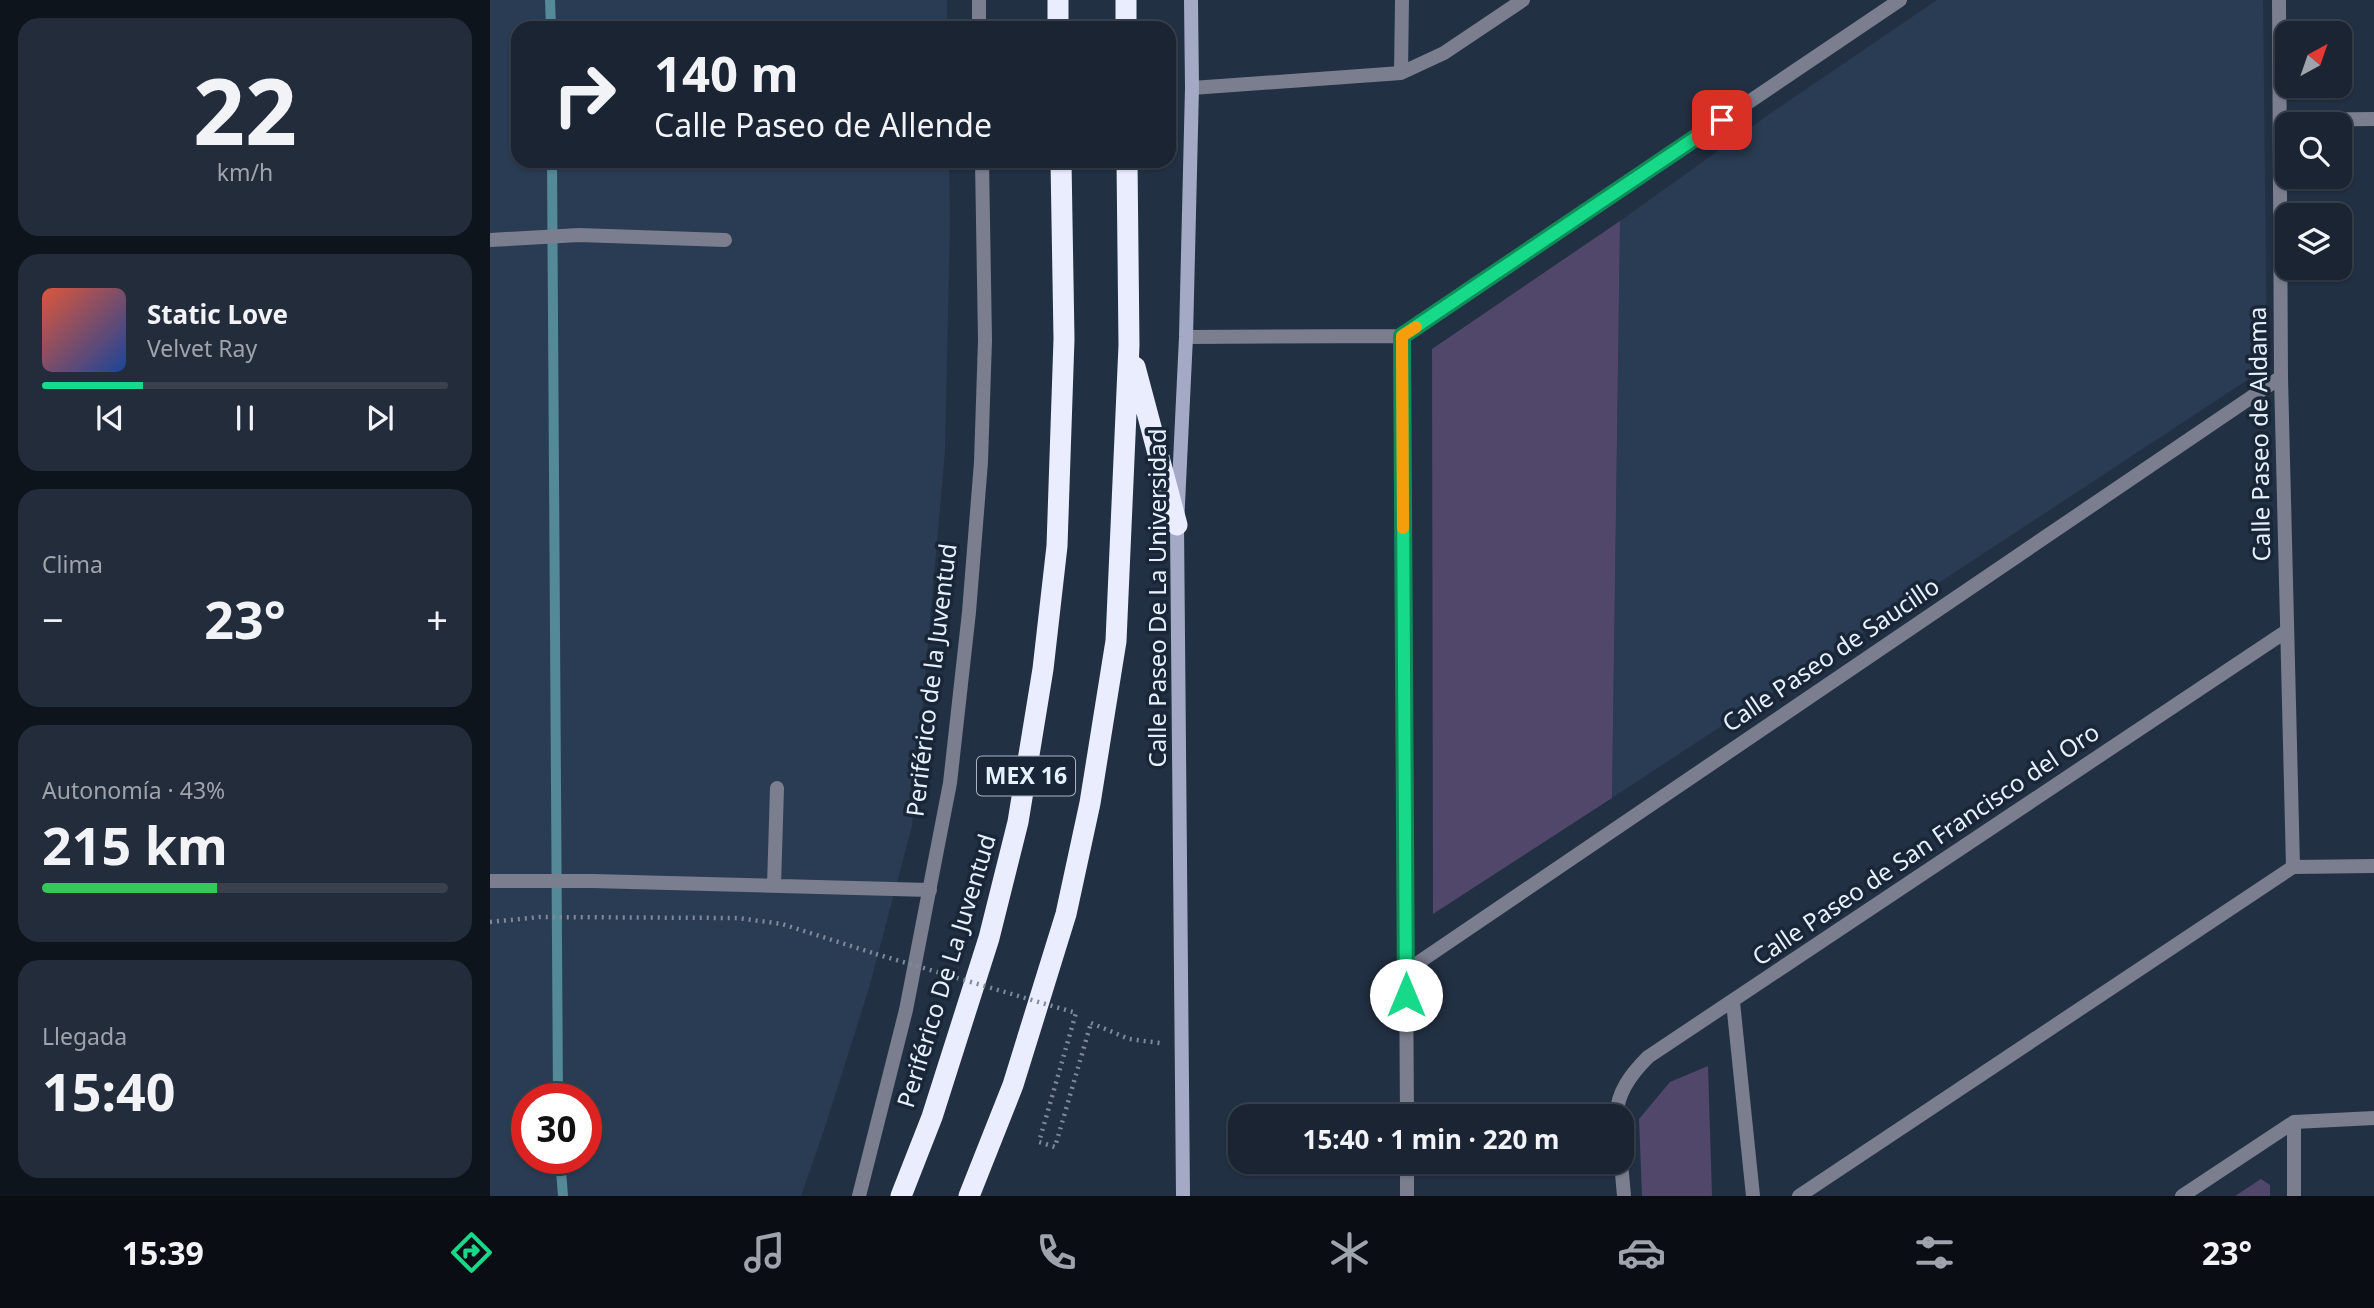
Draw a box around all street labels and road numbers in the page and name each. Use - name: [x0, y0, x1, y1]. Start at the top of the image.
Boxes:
- street label: Calle Paseo de Aldama: [2240, 306, 2277, 562]
- street label: Calle Paseo De La Universidad: [1140, 428, 1173, 768]
- street label: Periférico de la Juventud: [897, 541, 964, 818]
- street label: Calle Paseo de Saucillo: [1715, 569, 1945, 739]
- street label: Calle Paseo de San Francisco del Oro: [1745, 715, 2105, 973]
- road number: MEX 16: [977, 756, 1075, 796]
- street label: Periférico De La Juventud: [888, 830, 1003, 1111]

